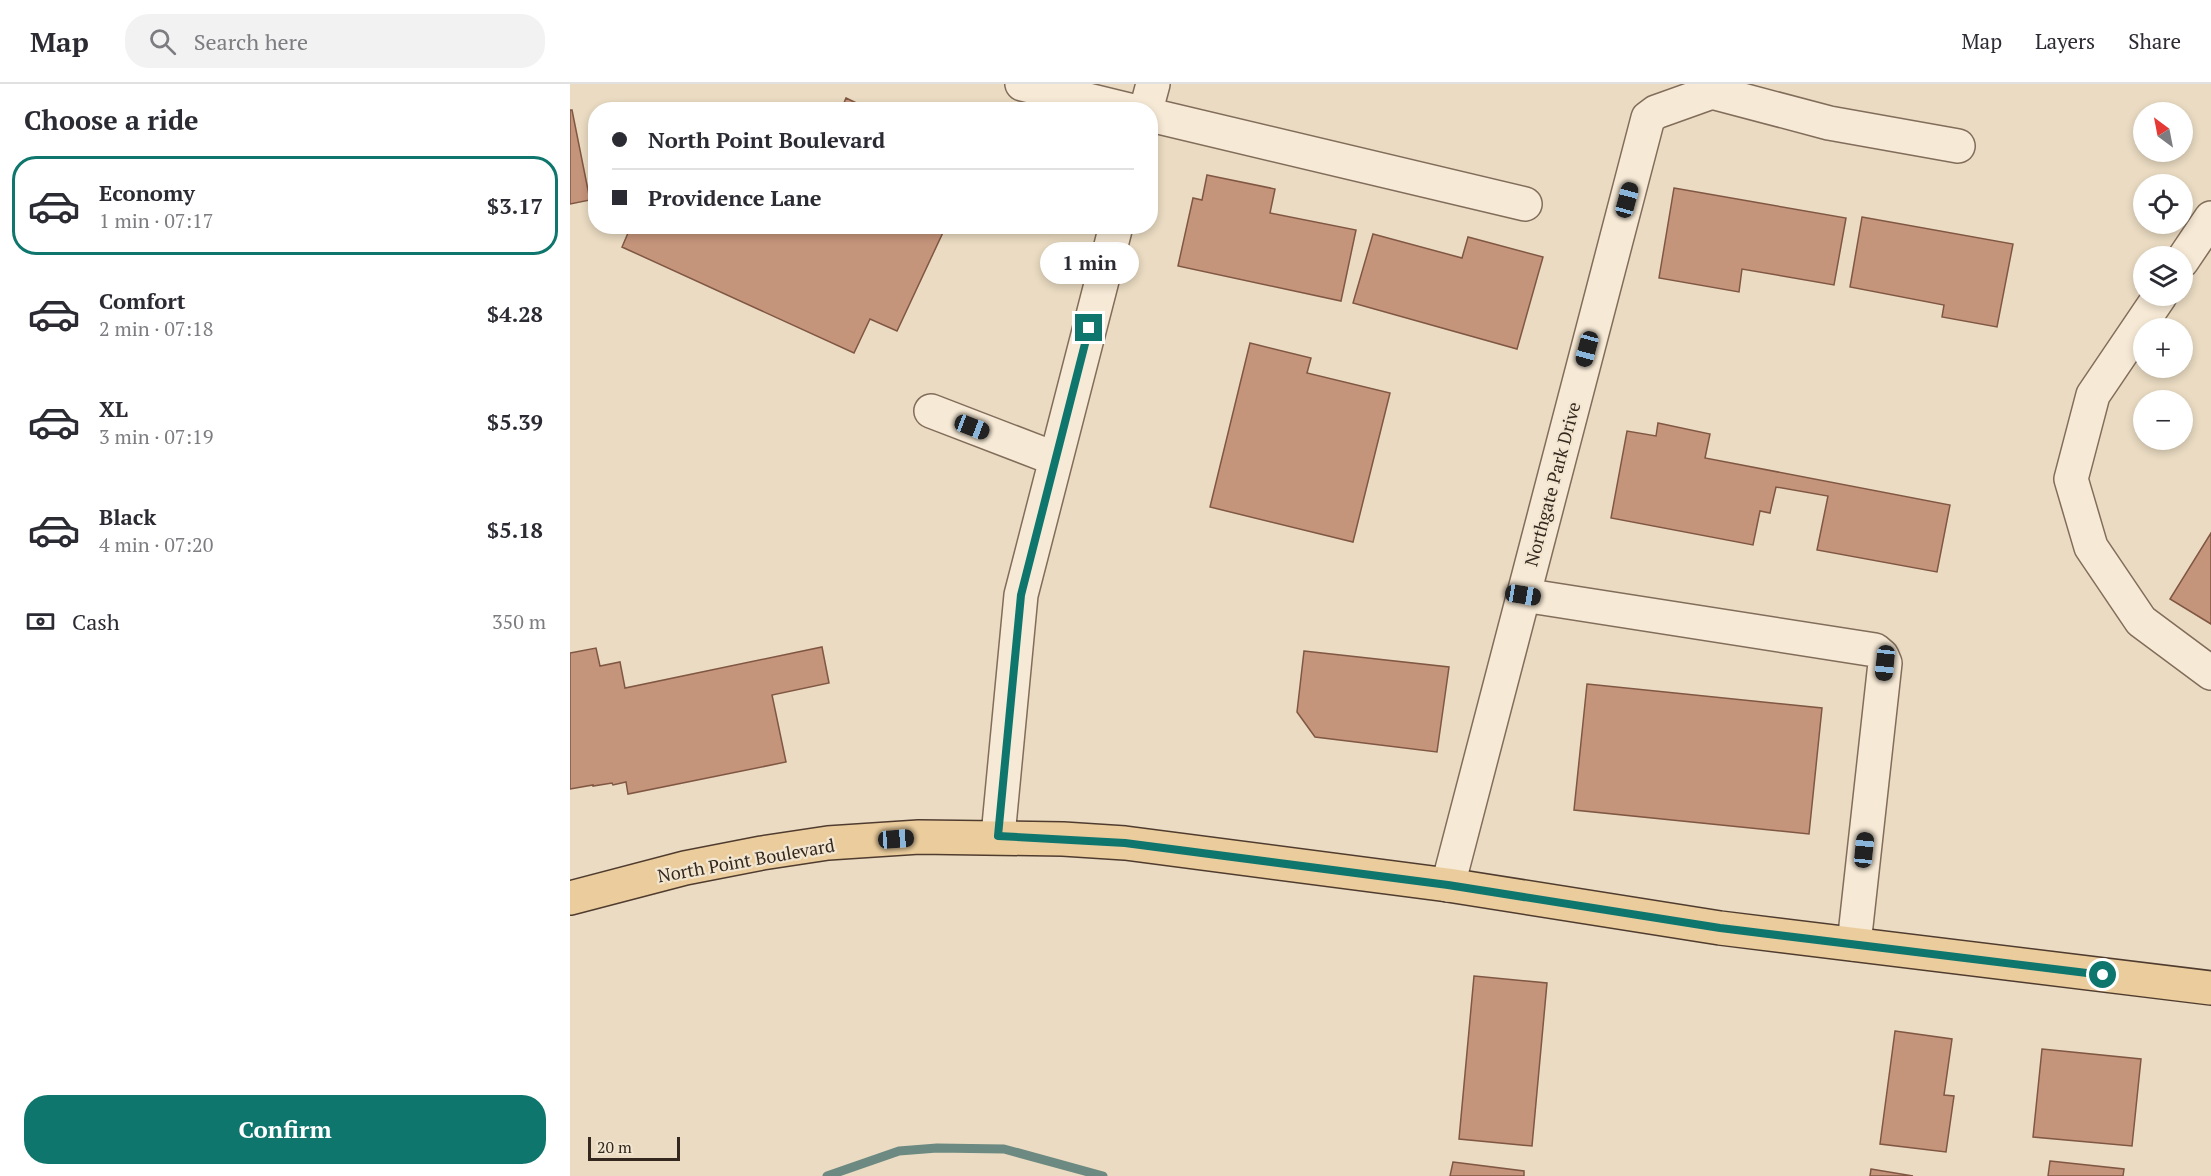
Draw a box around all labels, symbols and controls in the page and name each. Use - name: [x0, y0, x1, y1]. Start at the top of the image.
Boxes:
- search box: [125, 14, 545, 68]
- text: Map: [30, 23, 89, 60]
- icon: search: [146, 25, 179, 58]
- text: Search here: [194, 27, 308, 56]
- text: Map: [1961, 27, 2002, 55]
- text: Layers: [2035, 27, 2095, 55]
- text: Share: [2128, 27, 2181, 55]
- text: Choose a ride: [24, 102, 199, 138]
- north arrow: [2133, 102, 2193, 162]
- map controls: [2133, 102, 2193, 450]
- text: North Point Boulevard: [648, 125, 885, 154]
- button: locate: [2133, 174, 2193, 234]
- text: Economy: [99, 178, 195, 207]
- icon: car: [27, 179, 81, 233]
- car: [1614, 180, 1640, 220]
- text: Providence Lane: [648, 183, 822, 212]
- text: $3.17: [487, 191, 543, 220]
- text: 1 min · 07:17: [99, 207, 213, 234]
- callout: 1 min: [1040, 241, 1138, 283]
- button: layers: [2133, 246, 2193, 306]
- text: 1 min: [1062, 249, 1117, 276]
- text: Comfort: [99, 286, 185, 315]
- icon: car: [27, 287, 81, 341]
- text: $4.28: [487, 299, 543, 328]
- route end: [1075, 314, 1102, 341]
- text: 2 min · 07:18: [99, 315, 213, 342]
- button: +: [2133, 318, 2193, 378]
- car: [1574, 329, 1600, 369]
- button: −: [2133, 390, 2193, 450]
- text: XL: [99, 394, 128, 423]
- icon: car: [27, 395, 81, 449]
- street label: Northgate Park Drive: [1519, 399, 1585, 569]
- text: $5.39: [487, 407, 543, 436]
- car: [952, 412, 992, 442]
- text: 3 min · 07:19: [99, 423, 213, 450]
- text: Black: [99, 502, 156, 531]
- icon: car: [27, 503, 81, 557]
- text: $5.18: [487, 515, 543, 544]
- text: 4 min · 07:20: [99, 531, 213, 558]
- car: [1504, 583, 1542, 607]
- icon: cash: [24, 605, 57, 638]
- text: Cash: [72, 607, 120, 636]
- text: 350 m: [492, 608, 546, 635]
- car: [1874, 644, 1896, 682]
- car: [877, 829, 915, 849]
- car: [1853, 831, 1875, 869]
- street label: North Point Boulevard: [655, 833, 837, 887]
- route start: [2089, 961, 2116, 988]
- button: Confirm: [24, 1095, 546, 1164]
- scale bar: [588, 1134, 680, 1162]
- text: 20 m: [597, 1136, 632, 1158]

